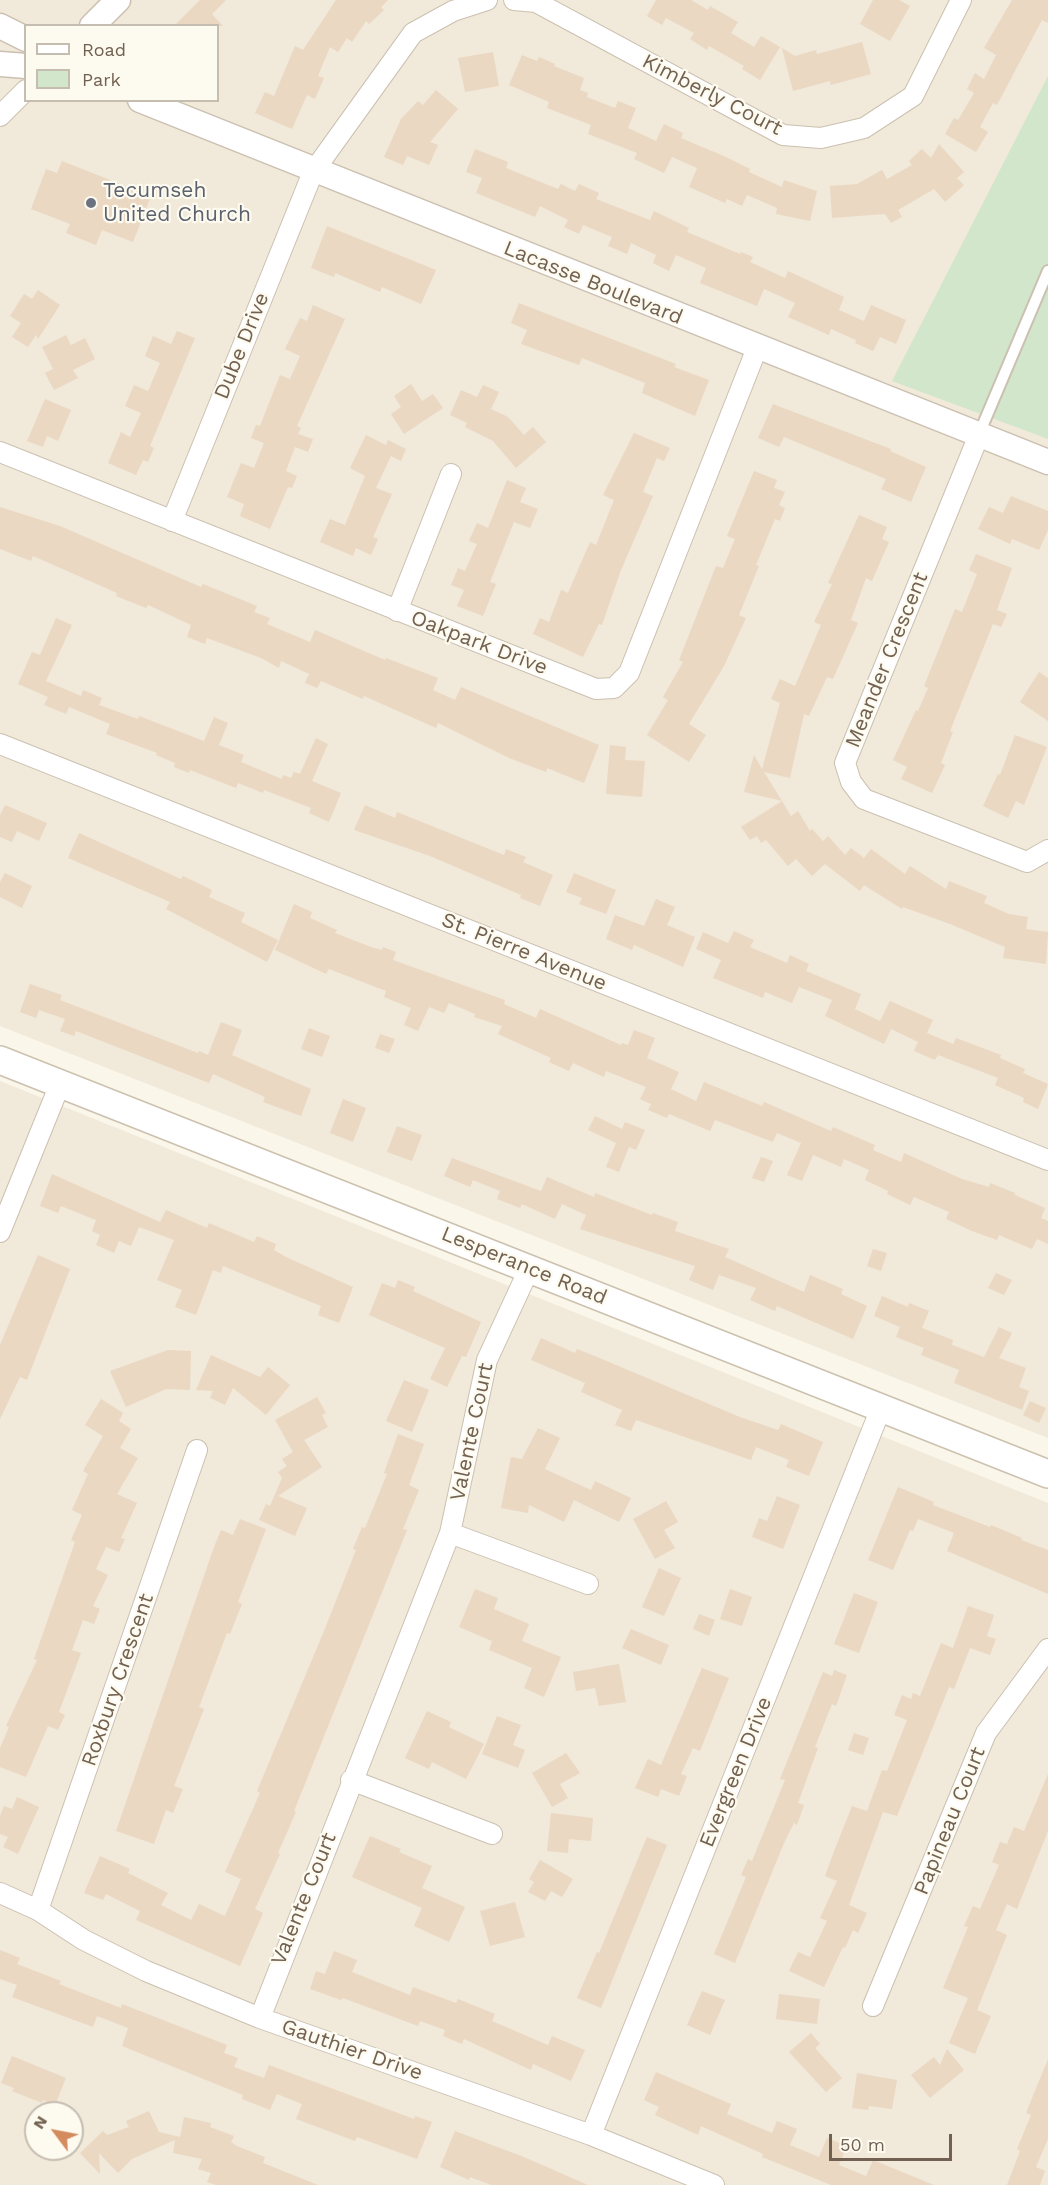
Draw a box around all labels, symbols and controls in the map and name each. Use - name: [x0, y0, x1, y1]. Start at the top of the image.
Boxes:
- legend: [24, 24, 219, 102]
- text: Road: [82, 39, 126, 60]
- street label: Kimberly Court: [638, 49, 786, 141]
- text: Park: [82, 69, 121, 90]
- place label: Tecumseh United Church: [103, 178, 251, 228]
- marker: Tecumseh United Church: [84, 196, 98, 210]
- street label: Lacasse Boulevard: [500, 236, 686, 330]
- street label: Dube Drive: [209, 289, 275, 403]
- street label: Meander Crescent: [840, 569, 934, 751]
- street label: Oakpark Drive: [407, 605, 551, 681]
- street label: St. Pierre Avenue: [438, 907, 610, 997]
- street label: Lesperance Road: [438, 1221, 610, 1311]
- street label: Valente Court: [445, 1361, 499, 1503]
- street label: Roxbury Crescent: [77, 1590, 159, 1770]
- street label: Evergreen Drive: [694, 1693, 778, 1851]
- street label: Papineau Court: [909, 1743, 991, 1899]
- street label: Valente Court: [266, 1829, 342, 1969]
- street label: Gauthier Drive: [278, 2014, 426, 2086]
- north arrow: [24, 2101, 84, 2161]
- text: N: [29, 2112, 51, 2132]
- scale bar: [832, 2122, 955, 2160]
- text: 50 m: [840, 2134, 885, 2155]

